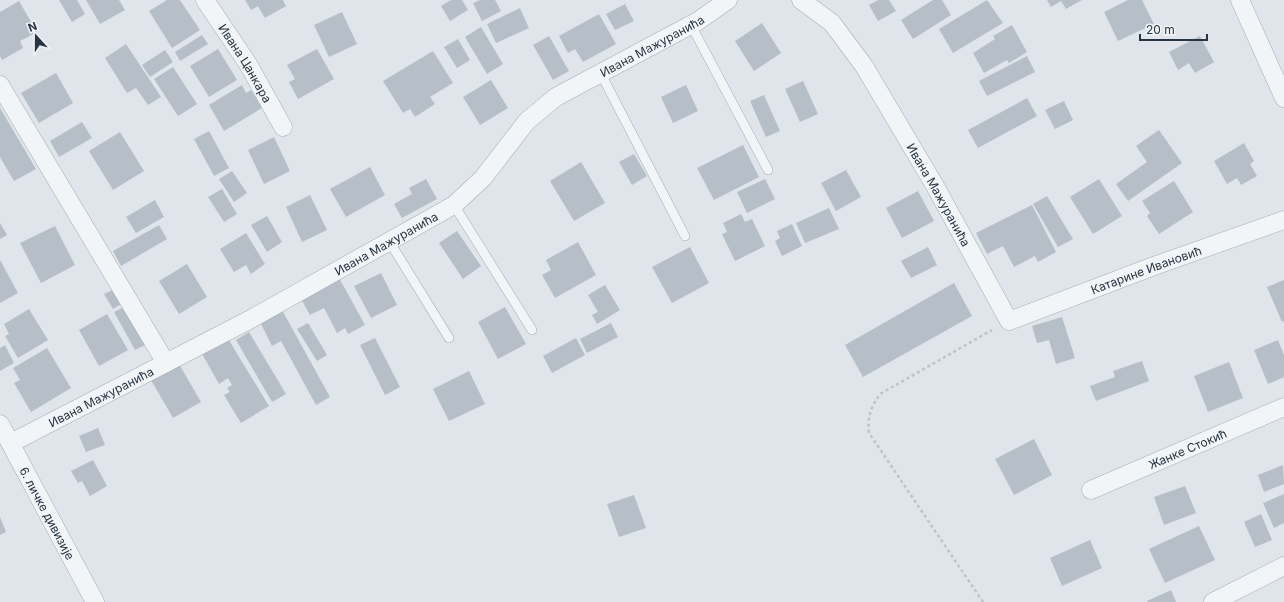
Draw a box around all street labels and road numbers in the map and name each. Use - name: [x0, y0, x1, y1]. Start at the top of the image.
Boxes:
- street label: Ивана Мажуранића: [597, 12, 707, 80]
- street label: Ивана Цанкара: [216, 21, 275, 105]
- street label: Ивана Мажуранића: [904, 140, 974, 249]
- street label: Ивана Мажуранића: [332, 208, 440, 278]
- street label: Катарине Ивановић: [1089, 242, 1203, 297]
- street label: Ивана Мажуранића: [46, 363, 156, 430]
- street label: Жанке Стокић: [1146, 425, 1229, 472]
- street label: 6. личке дивизије: [17, 464, 78, 562]

